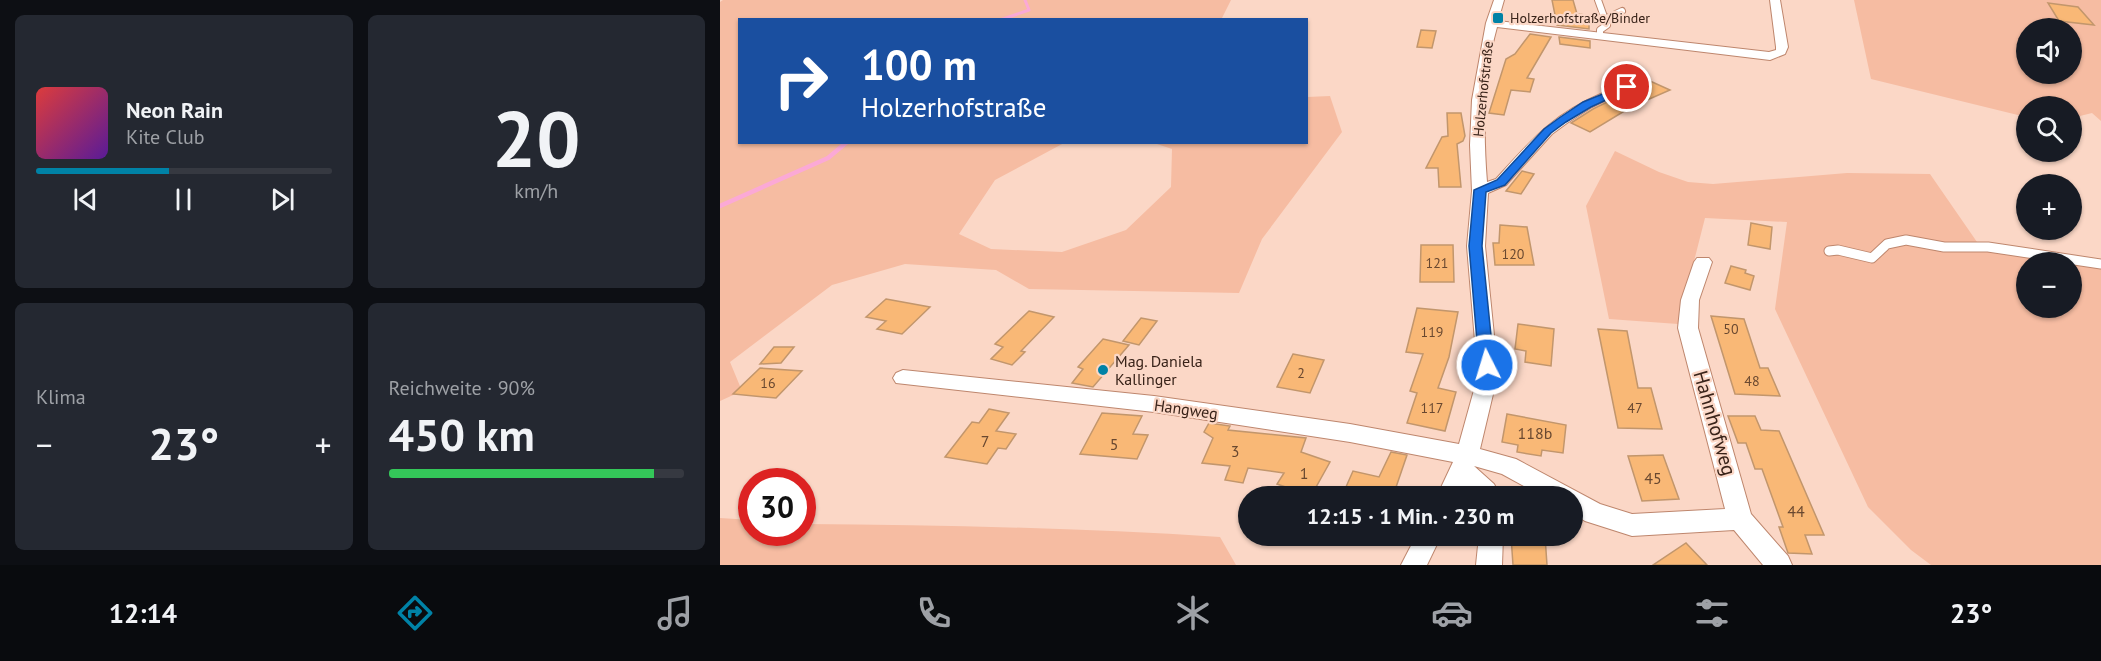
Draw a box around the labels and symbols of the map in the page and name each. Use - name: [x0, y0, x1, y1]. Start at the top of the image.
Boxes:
- place label: Holzerhofstraße/Binder: [1510, 9, 1650, 27]
- marker: Holzerhofstraße/Binder: [1491, 11, 1505, 25]
- street label: Holzerhofstraße: [1469, 40, 1497, 138]
- pin: [1601, 61, 1652, 112]
- house number: 120: [1502, 245, 1525, 263]
- house number: 121: [1426, 254, 1448, 272]
- house number: 50: [1723, 320, 1739, 338]
- house number: 119: [1421, 323, 1443, 341]
- position arrow: [1455, 333, 1519, 397]
- place label: Mag. Daniela Kallinger: [1115, 351, 1203, 389]
- marker: Mag. Daniela Kallinger: [1096, 363, 1110, 377]
- house number: 2: [1297, 364, 1305, 382]
- street label: Hahnhofweg: [1688, 367, 1742, 479]
- house number: 48: [1744, 372, 1760, 390]
- house number: 16: [760, 374, 776, 392]
- street label: Hangweg: [1153, 395, 1219, 423]
- house number: 117: [1421, 399, 1443, 417]
- house number: 47: [1627, 399, 1643, 417]
- house number: 118b: [1518, 423, 1552, 443]
- house number: 7: [981, 431, 989, 451]
- house number: 5: [1110, 434, 1118, 454]
- house number: 3: [1231, 441, 1239, 461]
- house number: 1: [1300, 463, 1308, 483]
- speed limit sign: 30: [738, 468, 816, 546]
- house number: 45: [1644, 468, 1662, 488]
- house number: 44: [1787, 501, 1805, 521]

